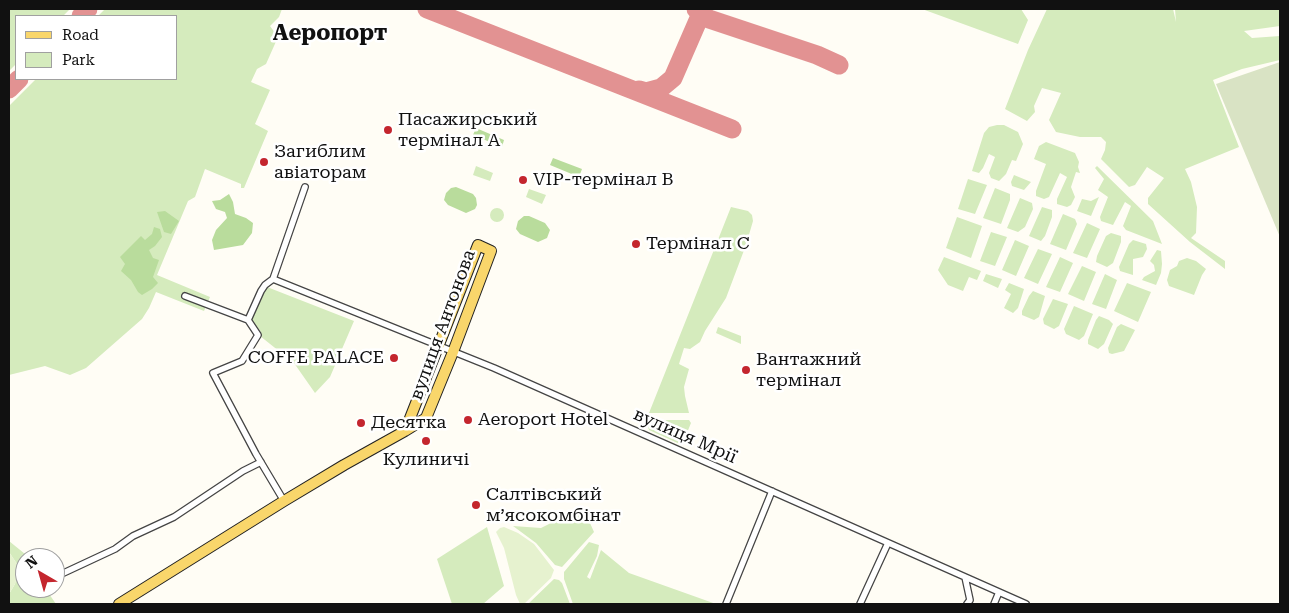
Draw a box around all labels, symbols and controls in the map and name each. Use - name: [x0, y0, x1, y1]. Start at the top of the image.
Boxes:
- legend: [15, 15, 178, 80]
- district label: Аеропорт: [273, 21, 387, 47]
- text: Road: [62, 26, 99, 44]
- text: Park: [62, 51, 95, 69]
- place label: Пасажирський термінал A: [398, 109, 537, 152]
- marker: Пасажирський термінал A: [382, 124, 394, 136]
- place label: Загиблим авіаторам: [274, 141, 366, 183]
- marker: Загиблим авіаторам: [258, 156, 270, 168]
- place label: VIP-термінал B: [533, 169, 674, 191]
- marker: VIP-термінал B: [517, 174, 529, 186]
- place label: Термінал C: [646, 233, 750, 255]
- marker: Термінал C: [630, 238, 642, 250]
- street label: вулиця Антонова: [406, 247, 480, 403]
- place label: COFFE PALACE: [248, 347, 384, 369]
- place label: Вантажний термінал: [756, 349, 861, 392]
- marker: COFFE PALACE: [388, 352, 400, 364]
- marker: Вантажний термінал: [740, 364, 752, 376]
- street label: вулиця Мрії: [630, 404, 740, 468]
- place label: Aeroport Hotel: [478, 409, 608, 431]
- place label: Десятка: [371, 412, 446, 434]
- marker: Aeroport Hotel: [462, 414, 474, 426]
- marker: Десятка: [355, 417, 367, 429]
- marker: Кулиничі: [420, 435, 432, 447]
- place label: Кулиничі: [383, 449, 469, 471]
- place label: Салтівський мʼясокомбінат: [486, 484, 621, 526]
- marker: Салтівський мʼясокомбінат: [470, 499, 482, 511]
- north arrow: [15, 548, 65, 598]
- text: N: [22, 552, 41, 572]

